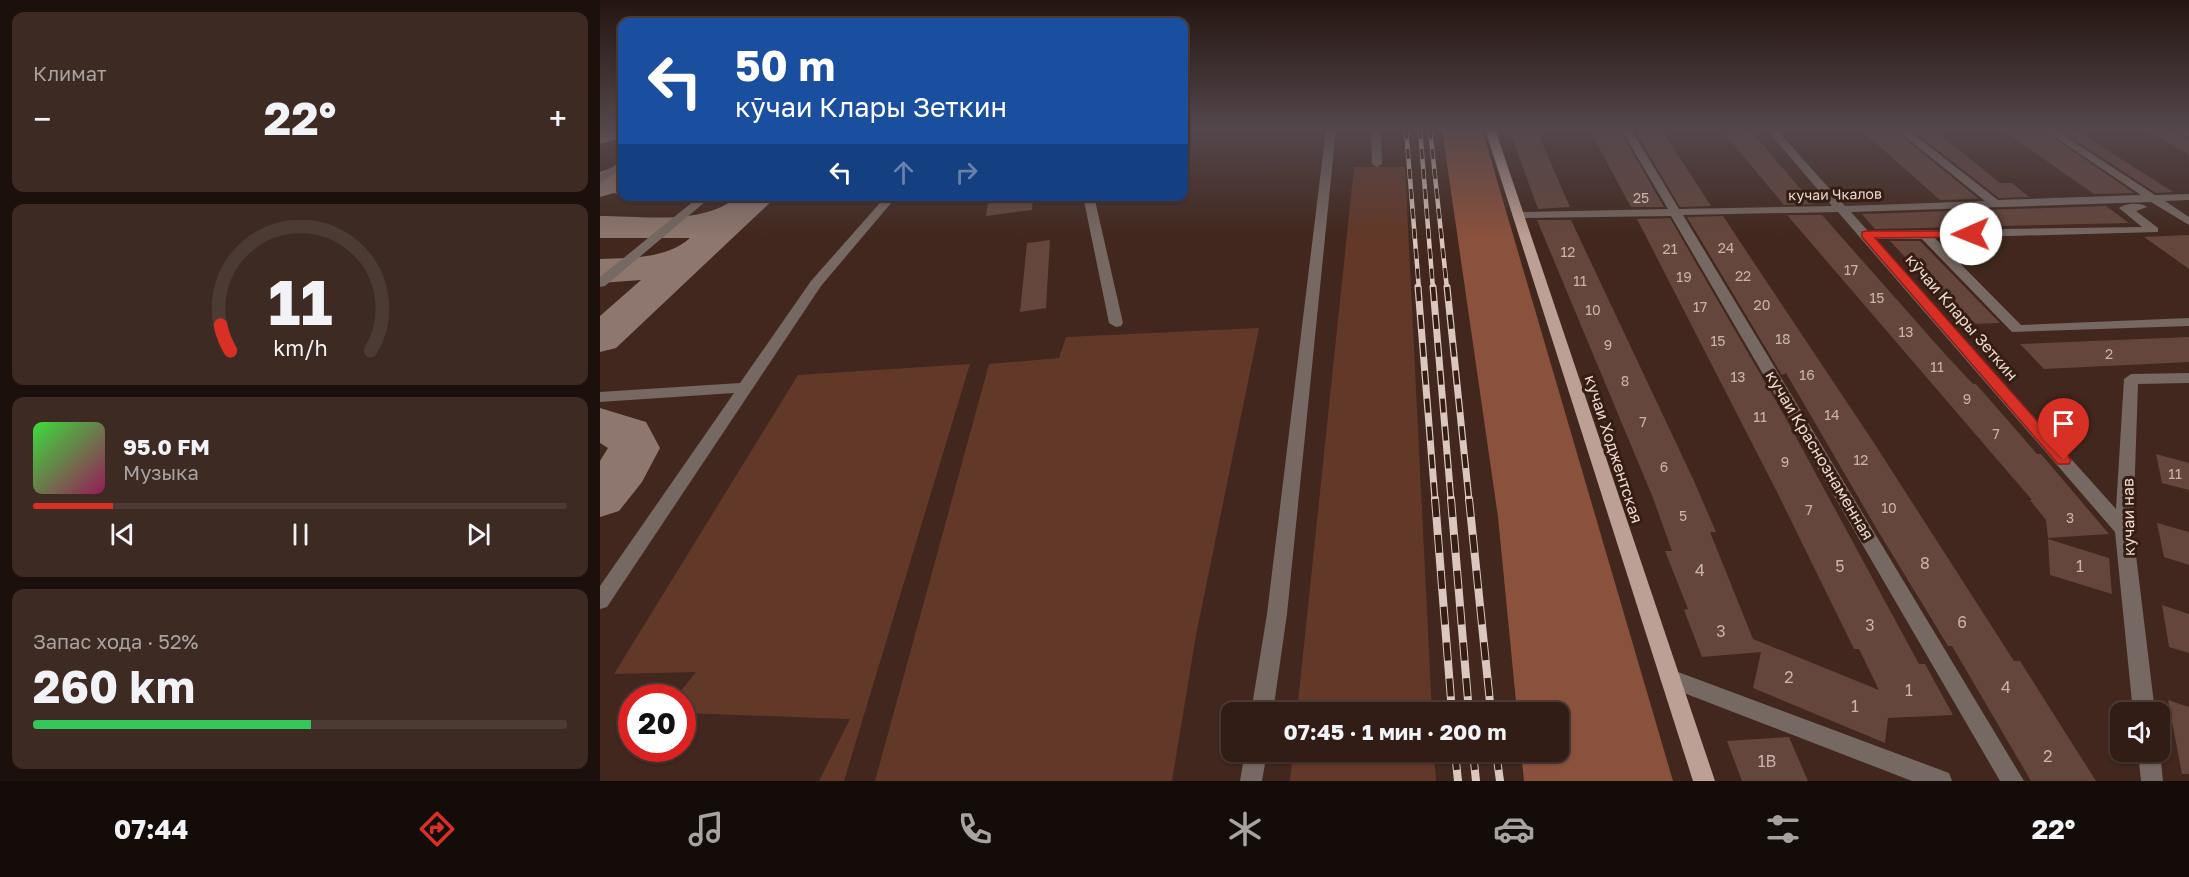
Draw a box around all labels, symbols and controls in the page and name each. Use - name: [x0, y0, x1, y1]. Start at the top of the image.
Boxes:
- text: 50 m: [735, 40, 835, 90]
- icon: left: [636, 42, 714, 120]
- text: Климат: [33, 61, 107, 85]
- text: 22°: [264, 91, 336, 145]
- text: кӯчаи Клары Зеткин: [735, 91, 1007, 123]
- text: −: [33, 99, 51, 138]
- text: +: [549, 99, 567, 138]
- icon: left: [824, 156, 857, 189]
- icon: ahead: [887, 156, 920, 189]
- icon: right: [950, 156, 983, 189]
- street label: кучаи Чкалов: [1788, 185, 1882, 203]
- house number: 25: [1633, 189, 1649, 206]
- position arrow: [1939, 202, 2003, 266]
- house number: 24: [1718, 239, 1734, 256]
- house number: 21: [1663, 240, 1678, 257]
- house number: 12: [1561, 243, 1575, 260]
- street label: кӯчаи Клары Зеткин: [1902, 250, 2022, 384]
- house number: 17: [1844, 261, 1858, 278]
- text: 11: [268, 265, 332, 340]
- house number: 22: [1735, 267, 1751, 284]
- house number: 19: [1676, 268, 1692, 285]
- house number: 11: [1573, 272, 1587, 289]
- house number: 15: [1870, 289, 1884, 306]
- house number: 20: [1754, 296, 1770, 313]
- house number: 17: [1693, 298, 1707, 315]
- house number: 10: [1585, 301, 1601, 318]
- house number: 13: [1899, 323, 1913, 340]
- house number: 18: [1775, 330, 1791, 347]
- house number: 15: [1711, 332, 1725, 349]
- text: km/h: [273, 336, 327, 362]
- house number: 9: [1604, 336, 1612, 353]
- house number: 2: [2105, 345, 2113, 362]
- house number: 11: [1930, 358, 1944, 375]
- house number: 16: [1799, 366, 1815, 383]
- street label: кучаи Краснознаменная: [1761, 367, 1879, 543]
- house number: 13: [1731, 368, 1745, 385]
- street label: кучаи Ходжентская: [1581, 372, 1647, 526]
- house number: 8: [1621, 372, 1629, 389]
- house number: 9: [1963, 390, 1971, 407]
- pin: [2038, 398, 2089, 460]
- house number: 14: [1824, 406, 1840, 423]
- icon: arrive: [2047, 407, 2080, 440]
- house number: 11: [1753, 408, 1767, 425]
- house number: 7: [1639, 413, 1647, 430]
- house number: 7: [1992, 425, 2000, 442]
- text: 95.0 FM: [123, 433, 210, 460]
- house number: 12: [1854, 451, 1868, 468]
- house number: 9: [1781, 453, 1789, 470]
- house number: 6: [1660, 458, 1668, 475]
- text: Музыка: [123, 460, 199, 484]
- house number: 11: [2168, 465, 2182, 482]
- street label: кучаи нав: [2117, 478, 2139, 556]
- house number: 10: [1881, 499, 1897, 516]
- house number: 7: [1805, 501, 1813, 518]
- house number: 5: [1679, 507, 1687, 524]
- house number: 3: [2066, 509, 2074, 526]
- icon: previous: [106, 518, 139, 551]
- icon: pause: [284, 518, 317, 551]
- icon: next: [462, 518, 495, 551]
- house number: 8: [1920, 553, 1930, 573]
- house number: 5: [1835, 556, 1845, 576]
- house number: 1: [2076, 556, 2084, 576]
- house number: 4: [1695, 560, 1705, 580]
- house number: 6: [1957, 612, 1967, 632]
- house number: 3: [1865, 615, 1875, 635]
- house number: 3: [1716, 621, 1726, 641]
- text: Запас хода · 52%: [33, 629, 198, 653]
- text: 260 km: [33, 659, 195, 713]
- house number: 2: [1784, 667, 1794, 687]
- house number: 4: [2001, 677, 2011, 697]
- house number: 1: [1905, 680, 1913, 700]
- speed limit sign: 20: [618, 684, 696, 762]
- house number: 1: [1851, 696, 1859, 716]
- map controls: [2110, 702, 2170, 762]
- button: sound: [2110, 702, 2170, 762]
- text: 07:45 · 1 мин · 200 m: [1284, 718, 1506, 745]
- house number: 2: [2043, 746, 2053, 766]
- house number: 1В: [1758, 751, 1776, 771]
- icon: directions: [416, 808, 458, 850]
- icon: music: [685, 808, 727, 850]
- icon: phone: [954, 808, 996, 850]
- icon: climate: [1224, 808, 1266, 850]
- icon: car: [1493, 808, 1535, 850]
- icon: filters: [1762, 808, 1804, 850]
- text: 07:44: [114, 813, 188, 845]
- text: 22°: [2032, 813, 2075, 845]

